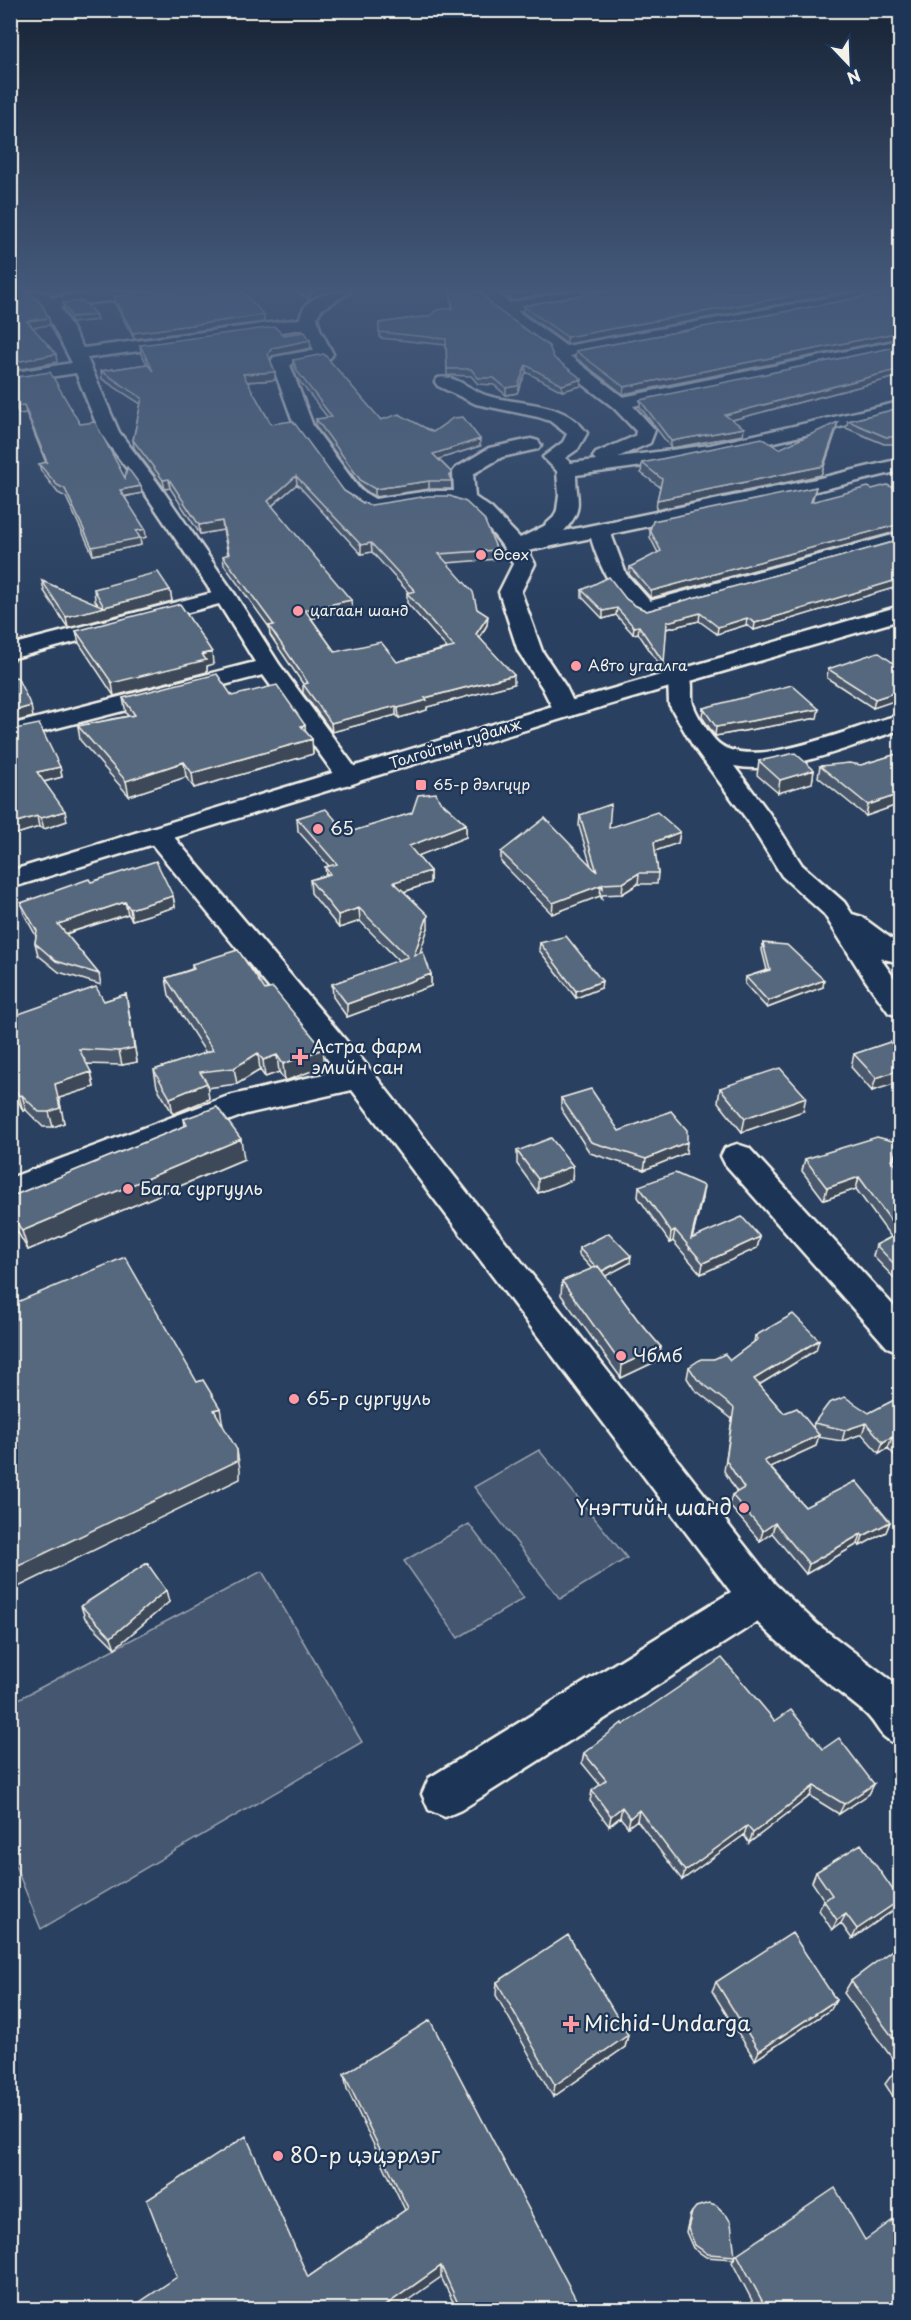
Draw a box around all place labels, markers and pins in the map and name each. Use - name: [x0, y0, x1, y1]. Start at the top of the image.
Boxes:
- place label: Өсөх: [493, 542, 529, 565]
- marker: Өсөх: [474, 548, 488, 562]
- place label: цагаан шанд: [310, 598, 409, 621]
- marker: цагаан шанд: [291, 604, 305, 618]
- place label: Авто угаалга: [588, 653, 688, 676]
- marker: Авто угаалга: [569, 659, 583, 673]
- place label: 65-р дэлгүүр: [433, 772, 530, 795]
- marker: 65-р дэлгүүр: [414, 778, 428, 792]
- place label: 65: [330, 814, 354, 841]
- marker: 65: [311, 822, 325, 836]
- place label: Астра фарм эмийн сан: [312, 1032, 422, 1080]
- marker: Астра фарм эмийн сан: [293, 1050, 307, 1064]
- place label: Бага сургууль: [140, 1174, 263, 1201]
- marker: Бага сургууль: [121, 1182, 135, 1196]
- place label: Чбмб: [633, 1341, 683, 1368]
- marker: Чбмб: [614, 1349, 628, 1363]
- place label: 65-р сургууль: [306, 1384, 431, 1411]
- marker: 65-р сургууль: [287, 1392, 301, 1406]
- place label: Үнэгтийн шанд: [575, 1490, 732, 1522]
- marker: Үнэгтийн шанд: [737, 1501, 751, 1515]
- place label: Michid-Undarga: [584, 2006, 751, 2038]
- marker: Michid-Undarga: [562, 2015, 580, 2033]
- place label: 80-р цэцэрлэг: [290, 2138, 441, 2170]
- marker: 80-р цэцэрлэг: [271, 2149, 285, 2163]

